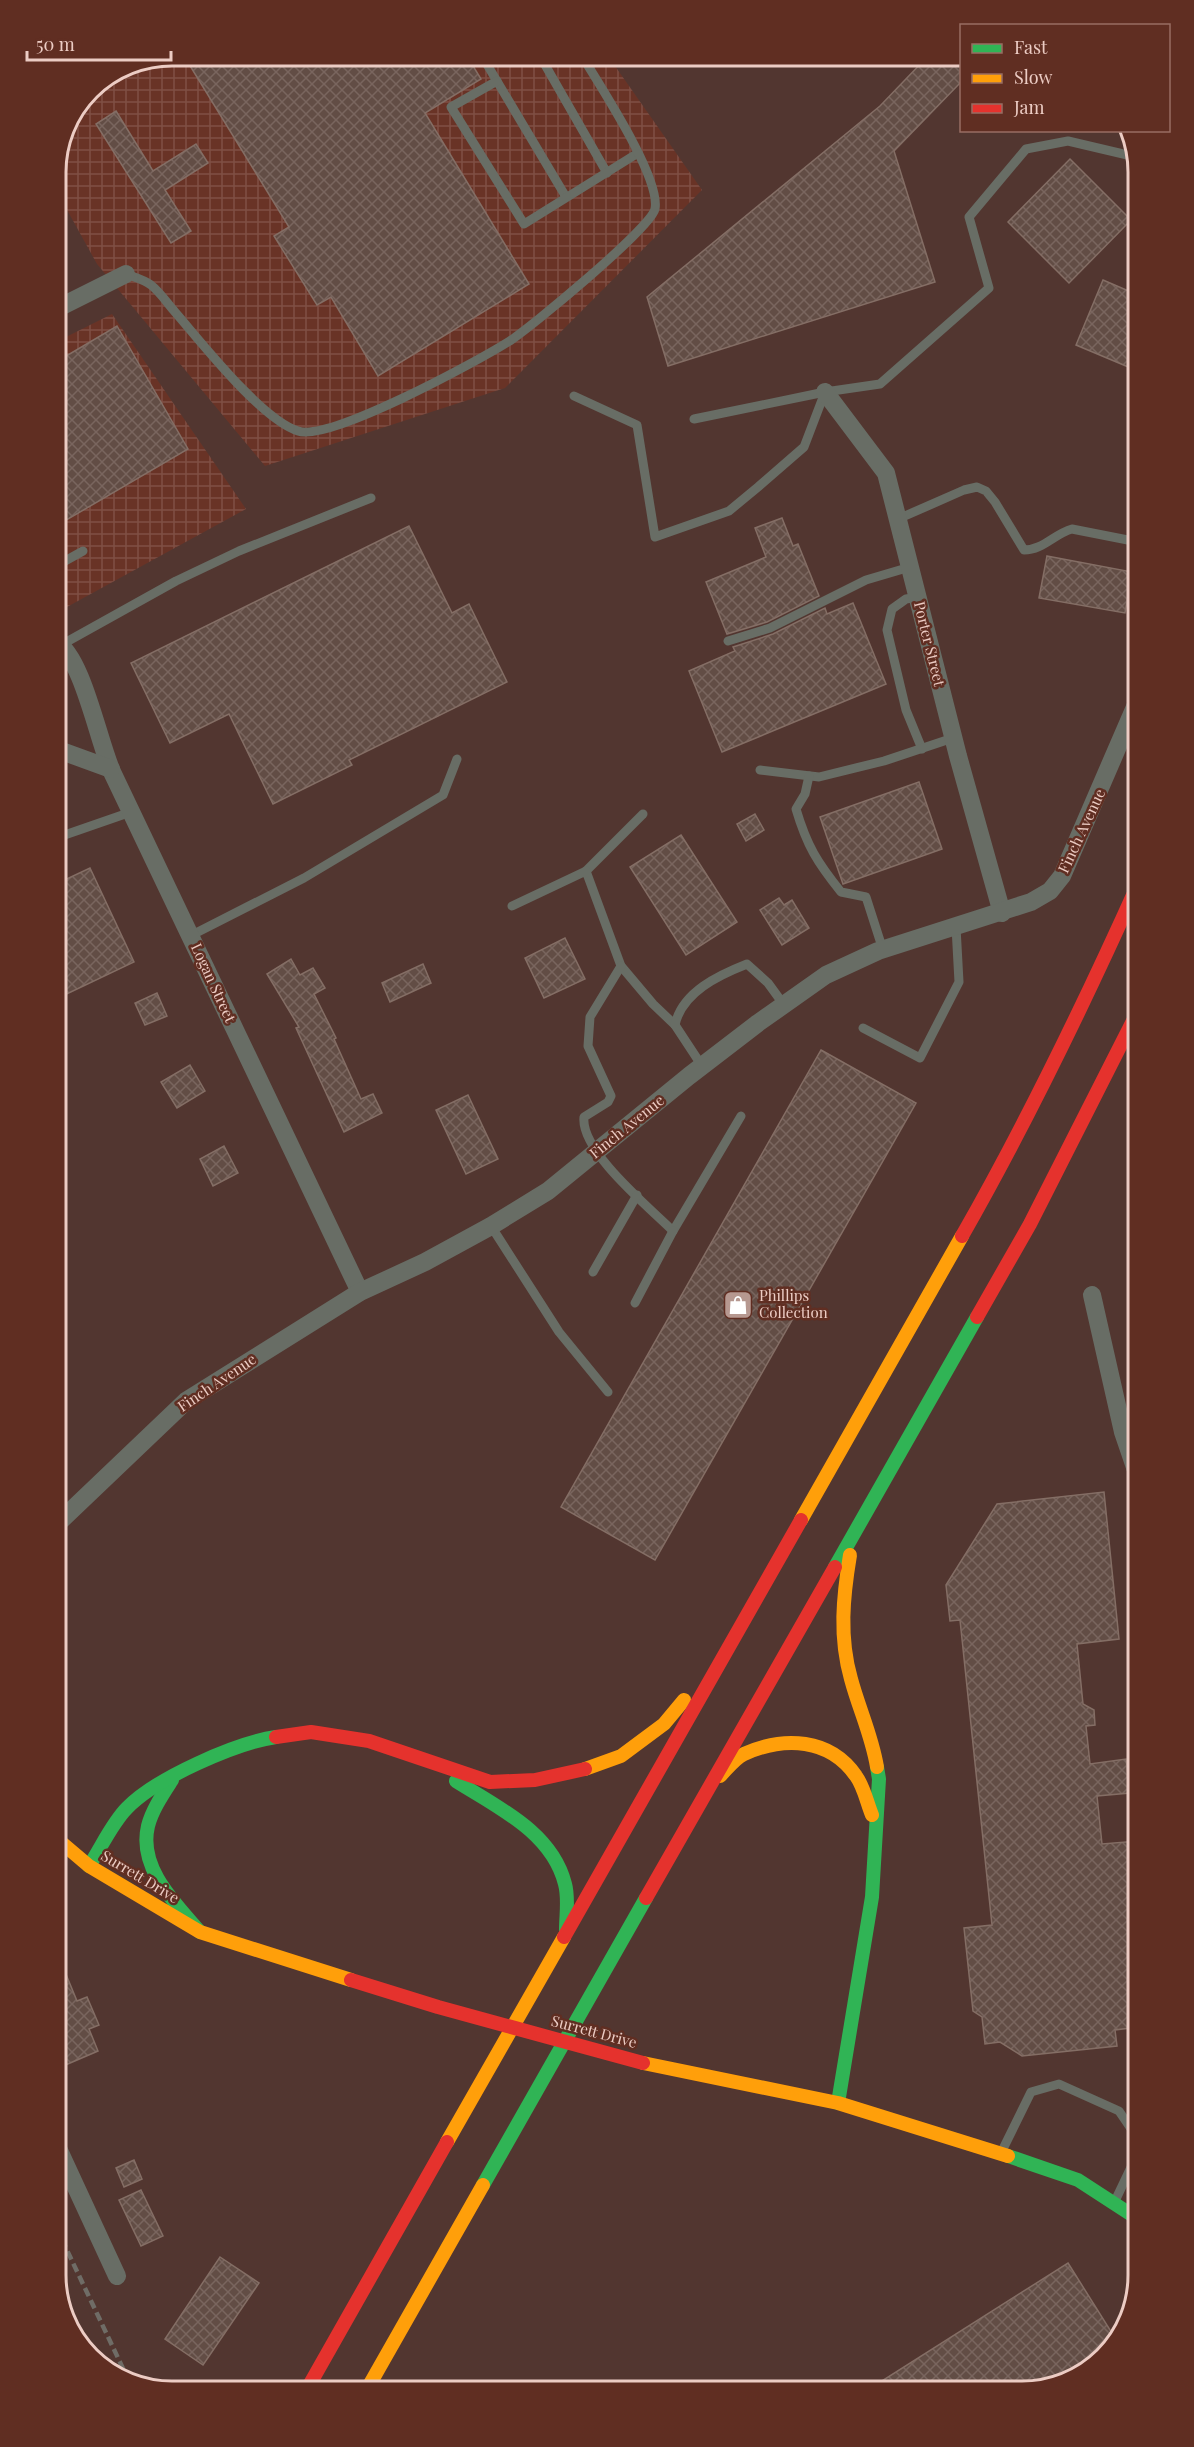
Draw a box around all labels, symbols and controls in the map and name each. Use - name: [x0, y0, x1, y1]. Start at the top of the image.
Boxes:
- scale bar: [27, 24, 171, 62]
- legend: [960, 24, 1170, 132]
- text: 50 m: [36, 32, 75, 56]
- text: Fast: [1014, 35, 1048, 59]
- text: Slow: [1014, 65, 1052, 89]
- text: Jam: [1013, 95, 1044, 119]
- street label: Porter Street: [910, 599, 950, 689]
- street label: Finch Avenue: [1053, 785, 1109, 876]
- street label: Logan Street: [187, 940, 241, 1026]
- street label: Finch Avenue: [585, 1090, 668, 1163]
- place label: Phillips Collection: [759, 1285, 828, 1322]
- shop icon: Phillips Collection: [722, 1289, 754, 1321]
- street label: Finch Avenue: [173, 1349, 260, 1416]
- street label: Surrett Drive: [98, 1845, 183, 1907]
- street label: Surrett Drive: [549, 2010, 639, 2052]

